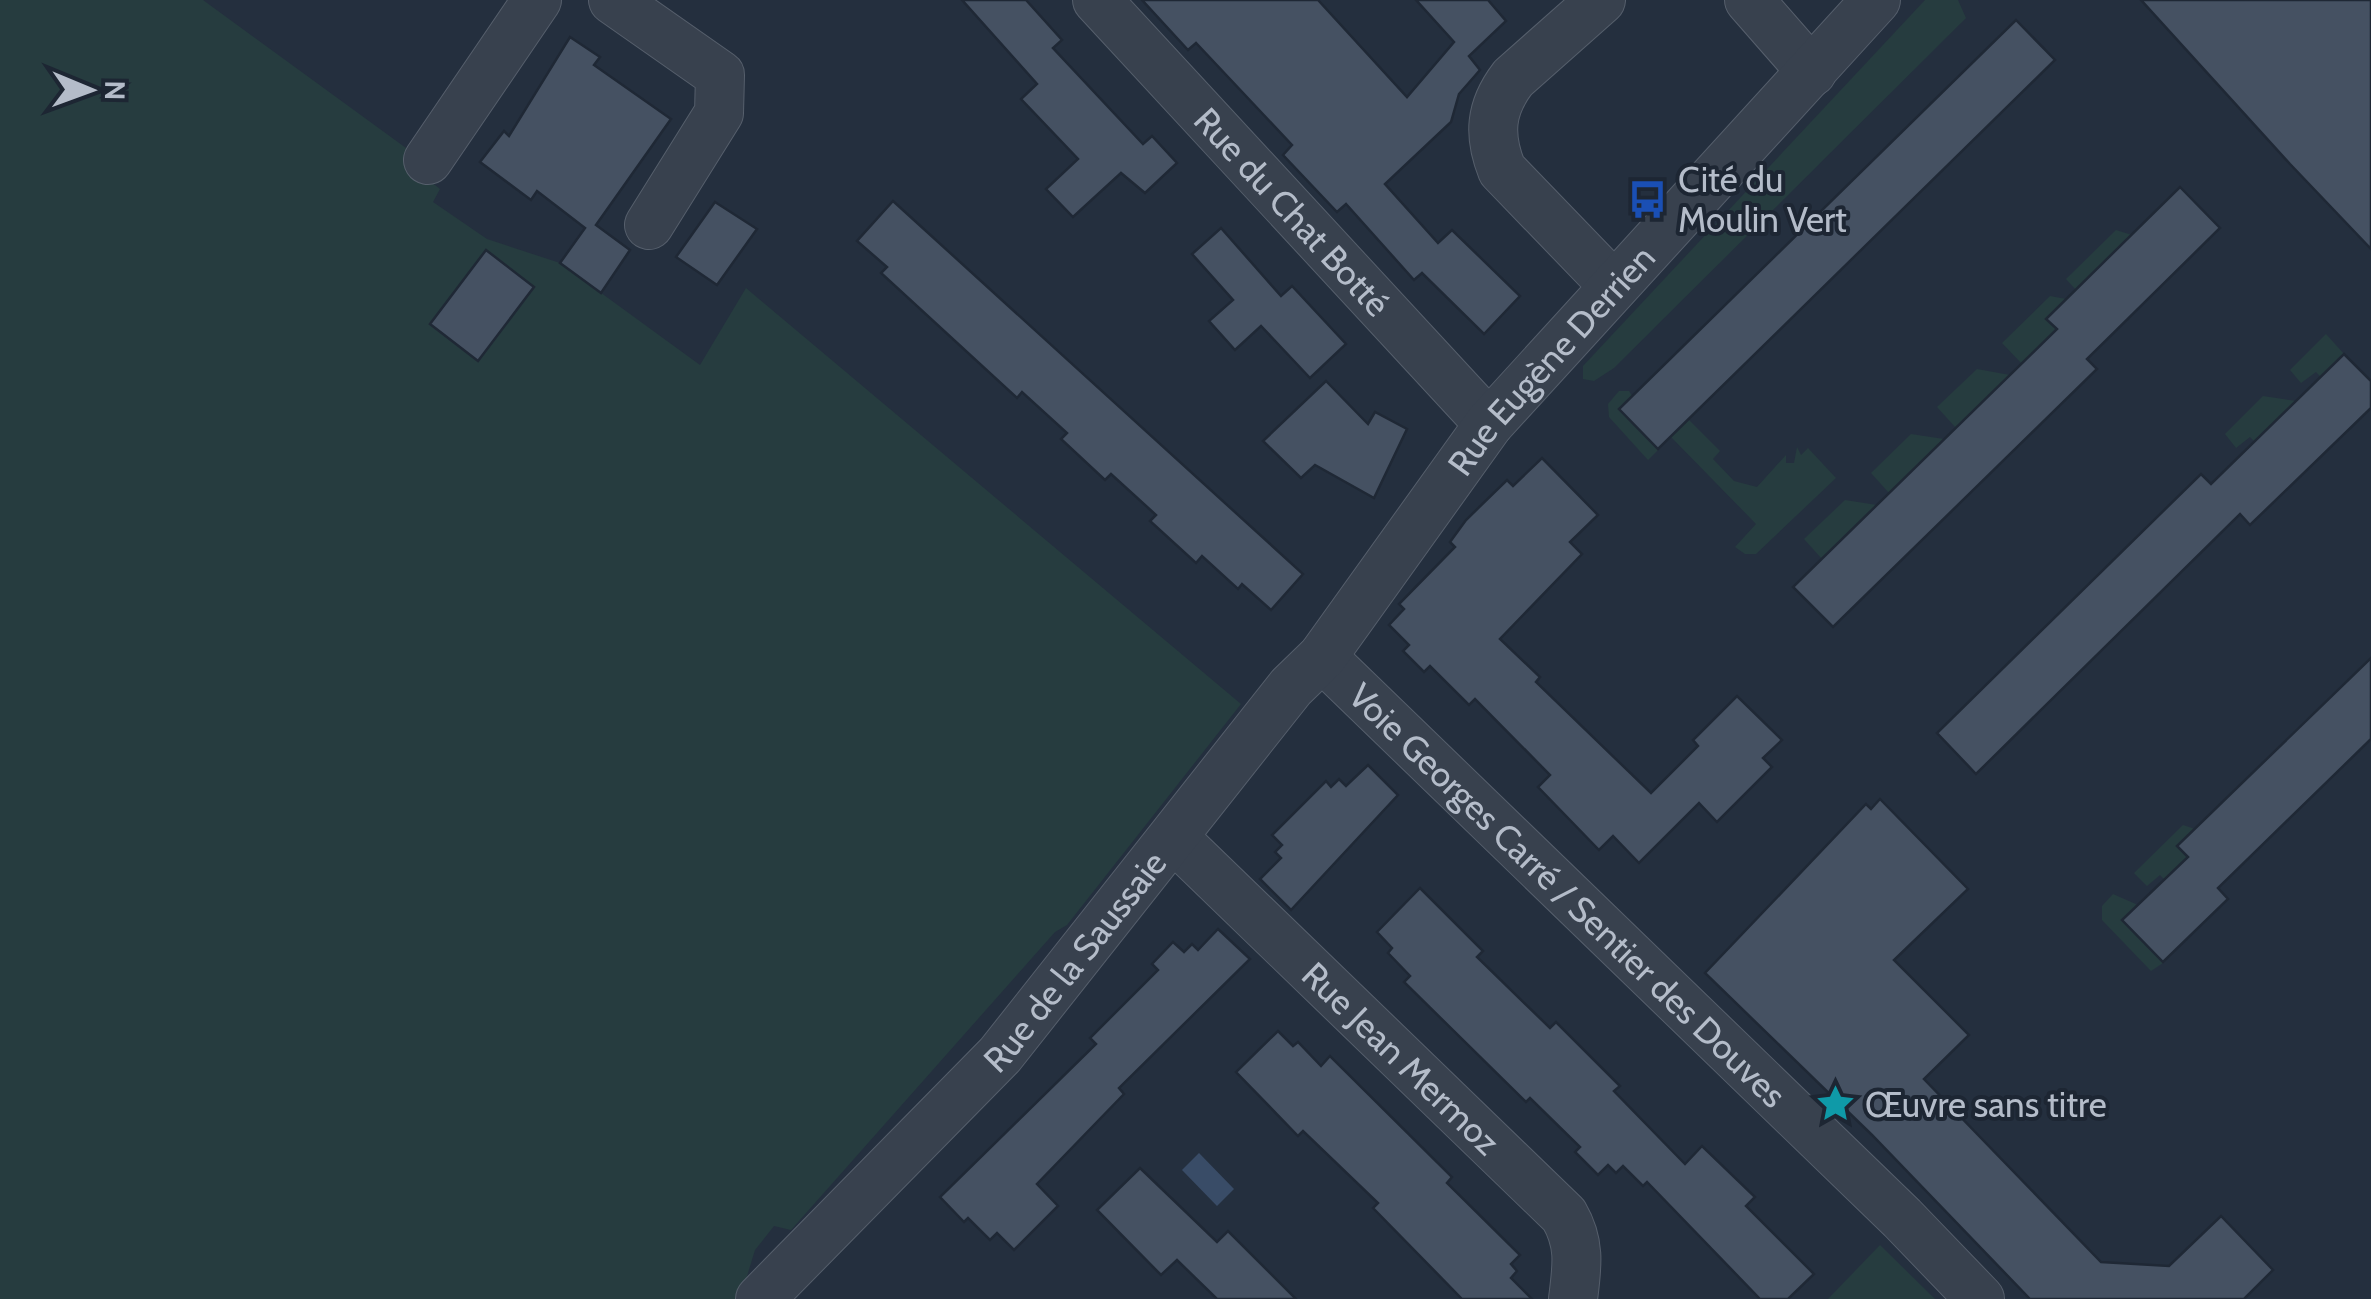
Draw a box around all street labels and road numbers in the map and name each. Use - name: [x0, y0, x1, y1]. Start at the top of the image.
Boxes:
- street label: Rue du Chat Botté: [1186, 98, 1399, 325]
- street label: Rue Eugène Derrien: [1438, 236, 1663, 483]
- street label: Voie Georges Carré / Sentier des Douves: [1340, 674, 1795, 1116]
- street label: Rue de la Saussaie: [974, 842, 1175, 1081]
- street label: Rue Jean Mermoz: [1294, 953, 1509, 1163]

